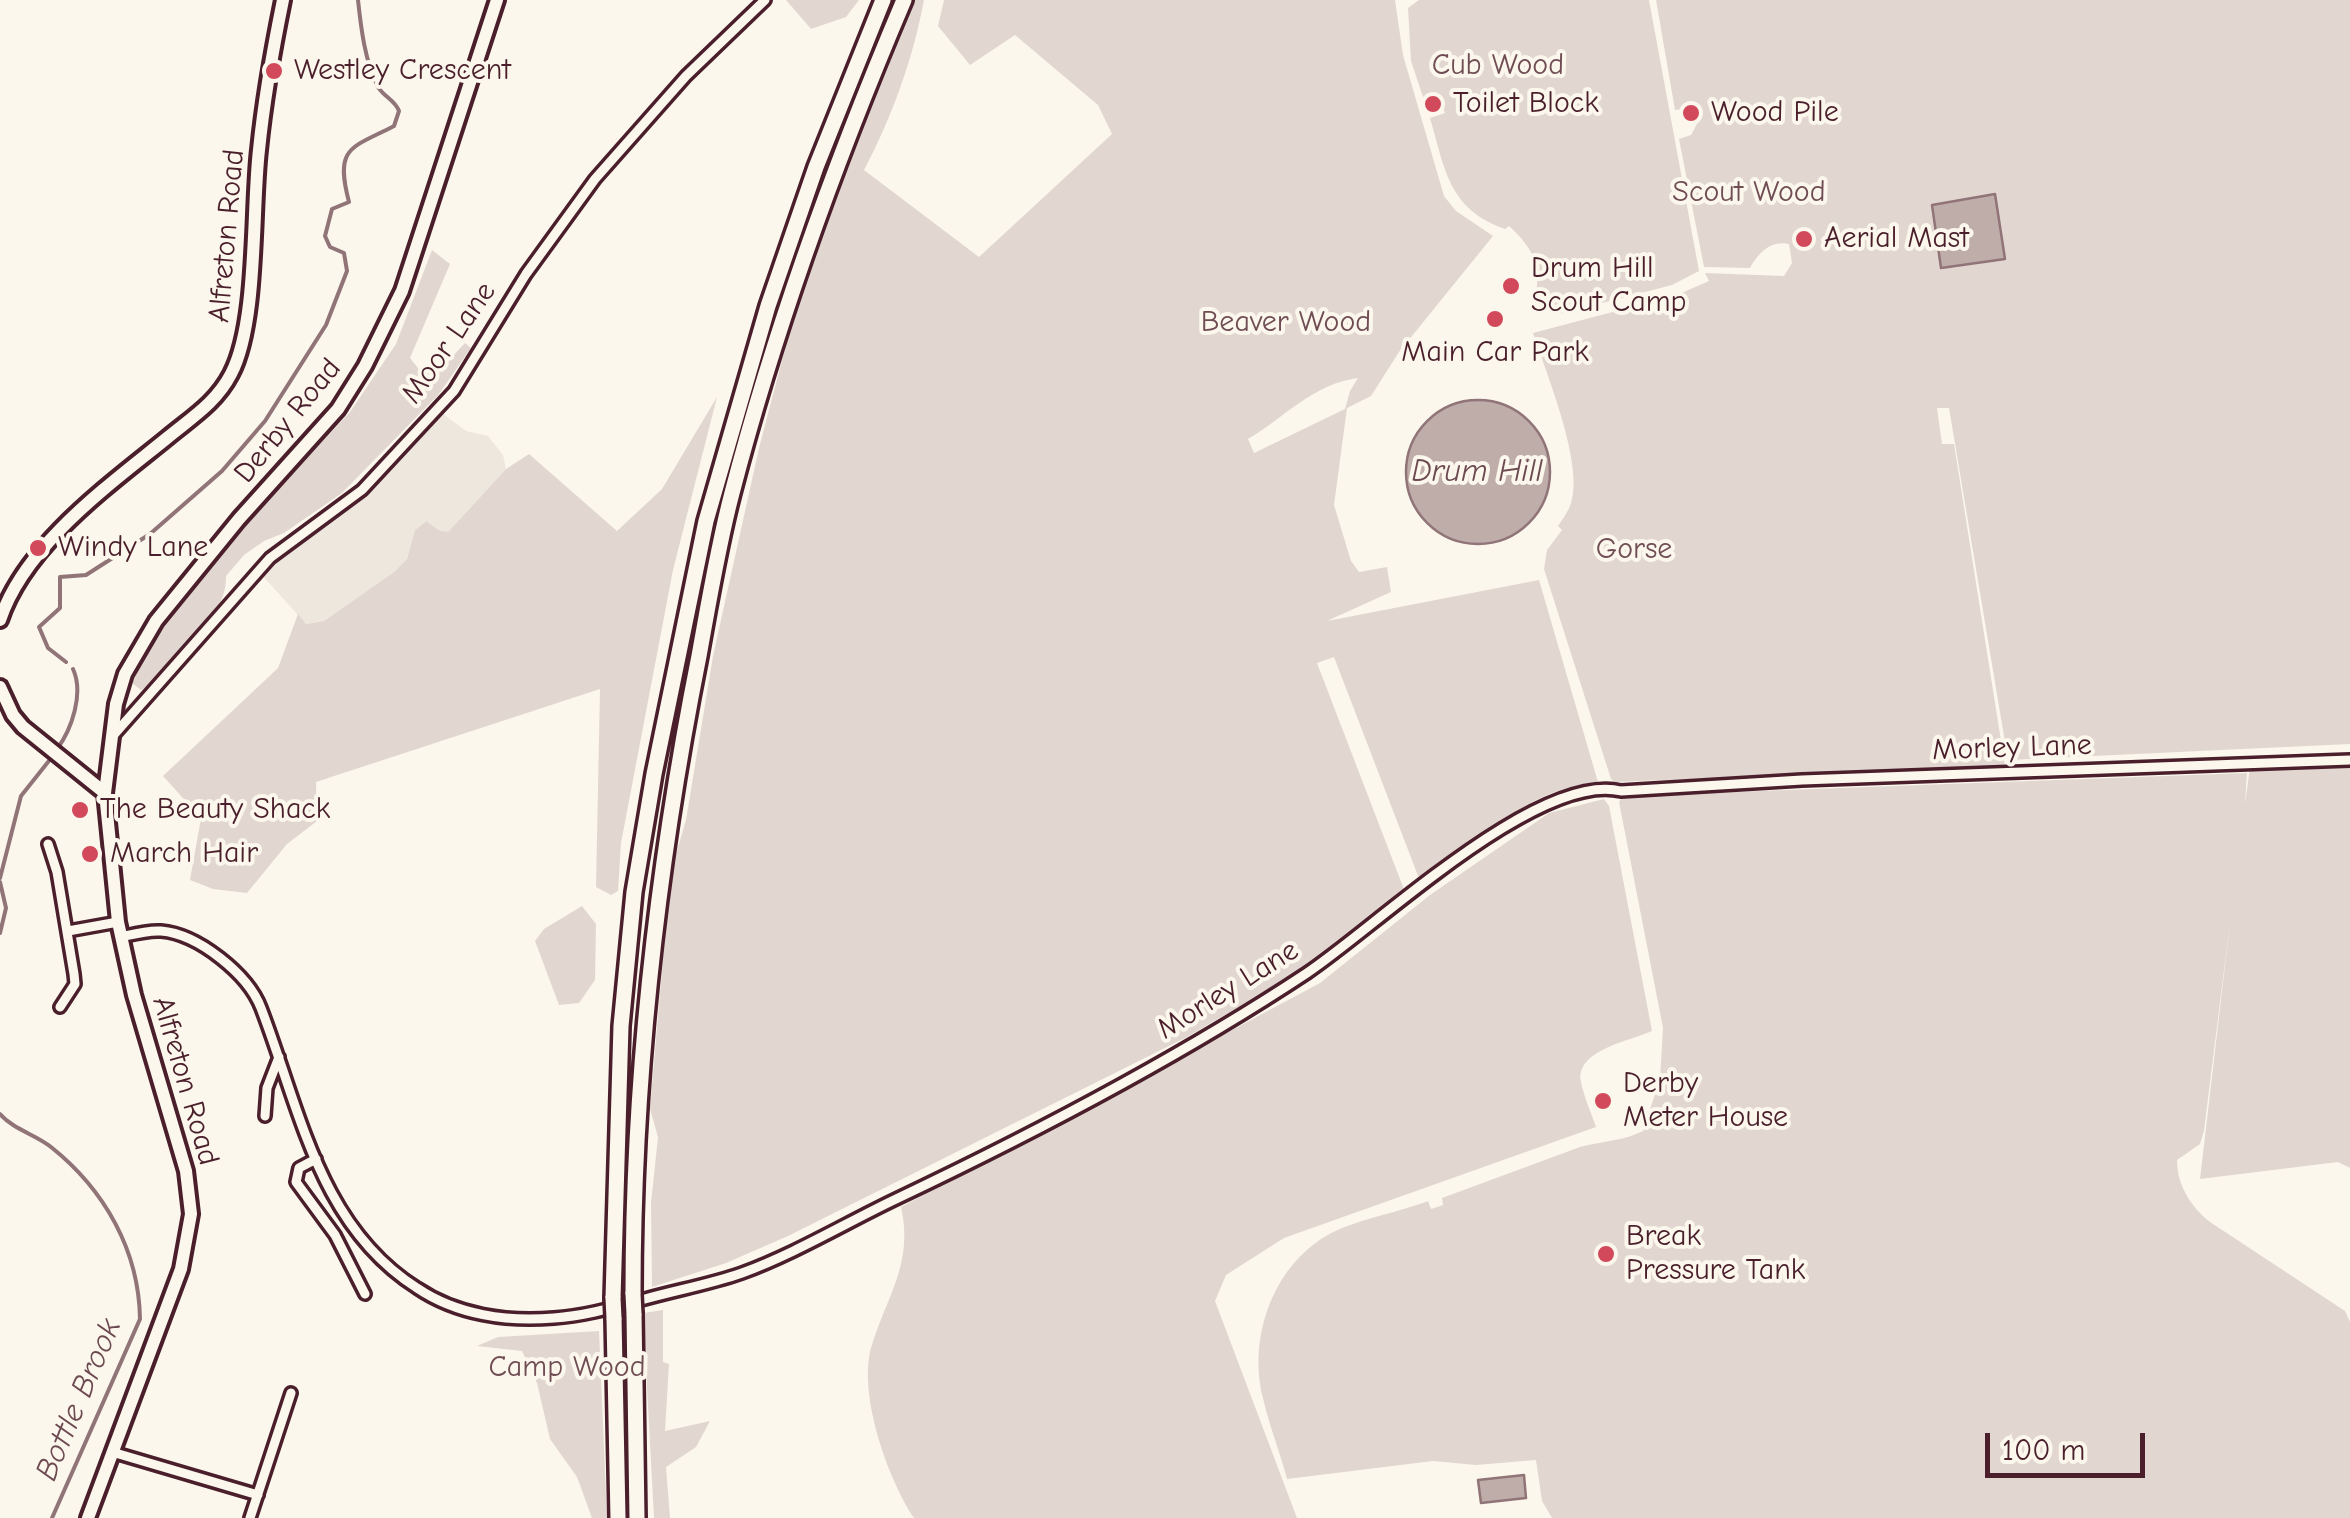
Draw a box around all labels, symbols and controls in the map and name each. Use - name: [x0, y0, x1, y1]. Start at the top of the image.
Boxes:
- park label: Cub Wood: [1432, 48, 1564, 84]
- place label: Westley Crescent: [294, 53, 511, 89]
- marker: Westley Crescent: [263, 60, 285, 82]
- place label: Toilet Block: [1453, 86, 1599, 122]
- marker: Toilet Block: [1422, 93, 1444, 115]
- place label: Wood Pile: [1711, 95, 1839, 131]
- marker: Wood Pile: [1680, 102, 1702, 124]
- street label: Alfreton Road: [201, 148, 253, 324]
- park label: Scout Wood: [1672, 175, 1826, 211]
- place label: Aerial Mast: [1824, 221, 1969, 257]
- marker: Aerial Mast: [1793, 228, 1815, 250]
- place label: Drum Hill Scout Camp: [1531, 251, 1686, 322]
- street label: Moor Lane: [394, 275, 504, 411]
- marker: Drum Hill Scout Camp: [1500, 275, 1522, 297]
- park label: Beaver Wood: [1201, 305, 1371, 341]
- marker: Main Car Park: [1484, 308, 1506, 330]
- place label: Main Car Park: [1401, 335, 1589, 371]
- street label: Derby Road: [227, 351, 349, 491]
- water label: Drum Hill: [1411, 453, 1543, 491]
- place label: Windy Lane: [58, 530, 208, 566]
- park label: Gorse: [1596, 532, 1672, 568]
- marker: Windy Lane: [27, 537, 49, 559]
- street label: Morley Lane: [1932, 727, 2092, 769]
- place label: The Beauty Shack: [100, 792, 330, 828]
- marker: The Beauty Shack: [69, 799, 91, 821]
- place label: March Hair: [110, 836, 258, 872]
- marker: March Hair: [79, 843, 101, 865]
- street label: Morley Lane: [1151, 932, 1305, 1048]
- street label: Alfreton Road: [144, 993, 226, 1169]
- place label: Derby Meter House: [1623, 1066, 1788, 1136]
- marker: Derby Meter House: [1592, 1090, 1614, 1112]
- place label: Break Pressure Tank: [1626, 1219, 1805, 1290]
- marker: Break Pressure Tank: [1595, 1243, 1617, 1265]
- water label: Bottle Brook: [28, 1313, 130, 1487]
- park label: Camp Wood: [488, 1350, 646, 1386]
- scale bar: [1990, 1413, 2150, 1475]
- text: 100 m: [2002, 1433, 2085, 1468]

